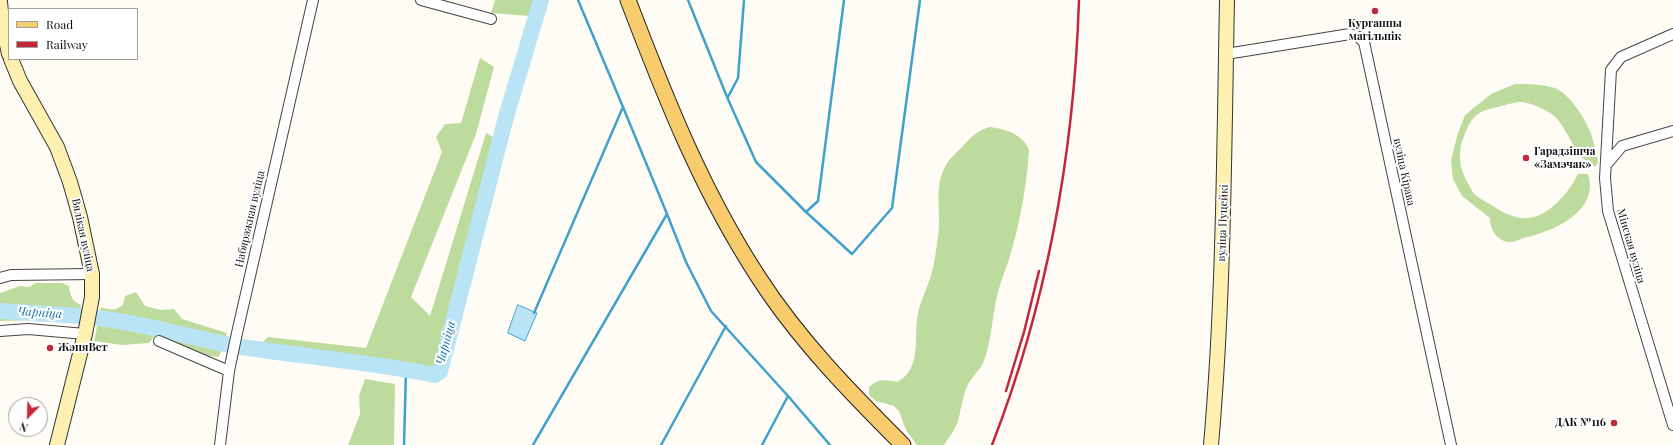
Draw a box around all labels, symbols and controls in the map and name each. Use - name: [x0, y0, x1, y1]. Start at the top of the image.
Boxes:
- marker: Курганны магільнік: [1370, 6, 1380, 16]
- legend: [8, 8, 138, 60]
- text: Road: [46, 16, 73, 32]
- place label: Курганны магільнік: [1348, 17, 1402, 43]
- text: Railway: [46, 36, 88, 52]
- street label: вуліца Кірава: [1390, 137, 1418, 207]
- place label: Гарадзішча «Замэчак»: [1534, 145, 1595, 171]
- marker: Гарадзішча «Замэчак»: [1521, 153, 1531, 163]
- street label: Набярэжная вуліца: [232, 169, 268, 269]
- street label: вуліца Пуцейкі: [1215, 184, 1231, 262]
- street label: Вялікая вуліца: [69, 197, 97, 273]
- street label: Мінская вуліца: [1614, 207, 1648, 285]
- water label: Чарніца: [17, 304, 63, 322]
- water label: Чарніца: [433, 320, 459, 366]
- place label: ЖэняВет: [58, 341, 108, 355]
- marker: ЖэняВет: [45, 343, 55, 353]
- north arrow: [8, 397, 48, 437]
- place label: ДАК №116: [1555, 416, 1606, 430]
- marker: ДАК №116: [1609, 418, 1619, 428]
- text: N: [17, 419, 30, 436]

